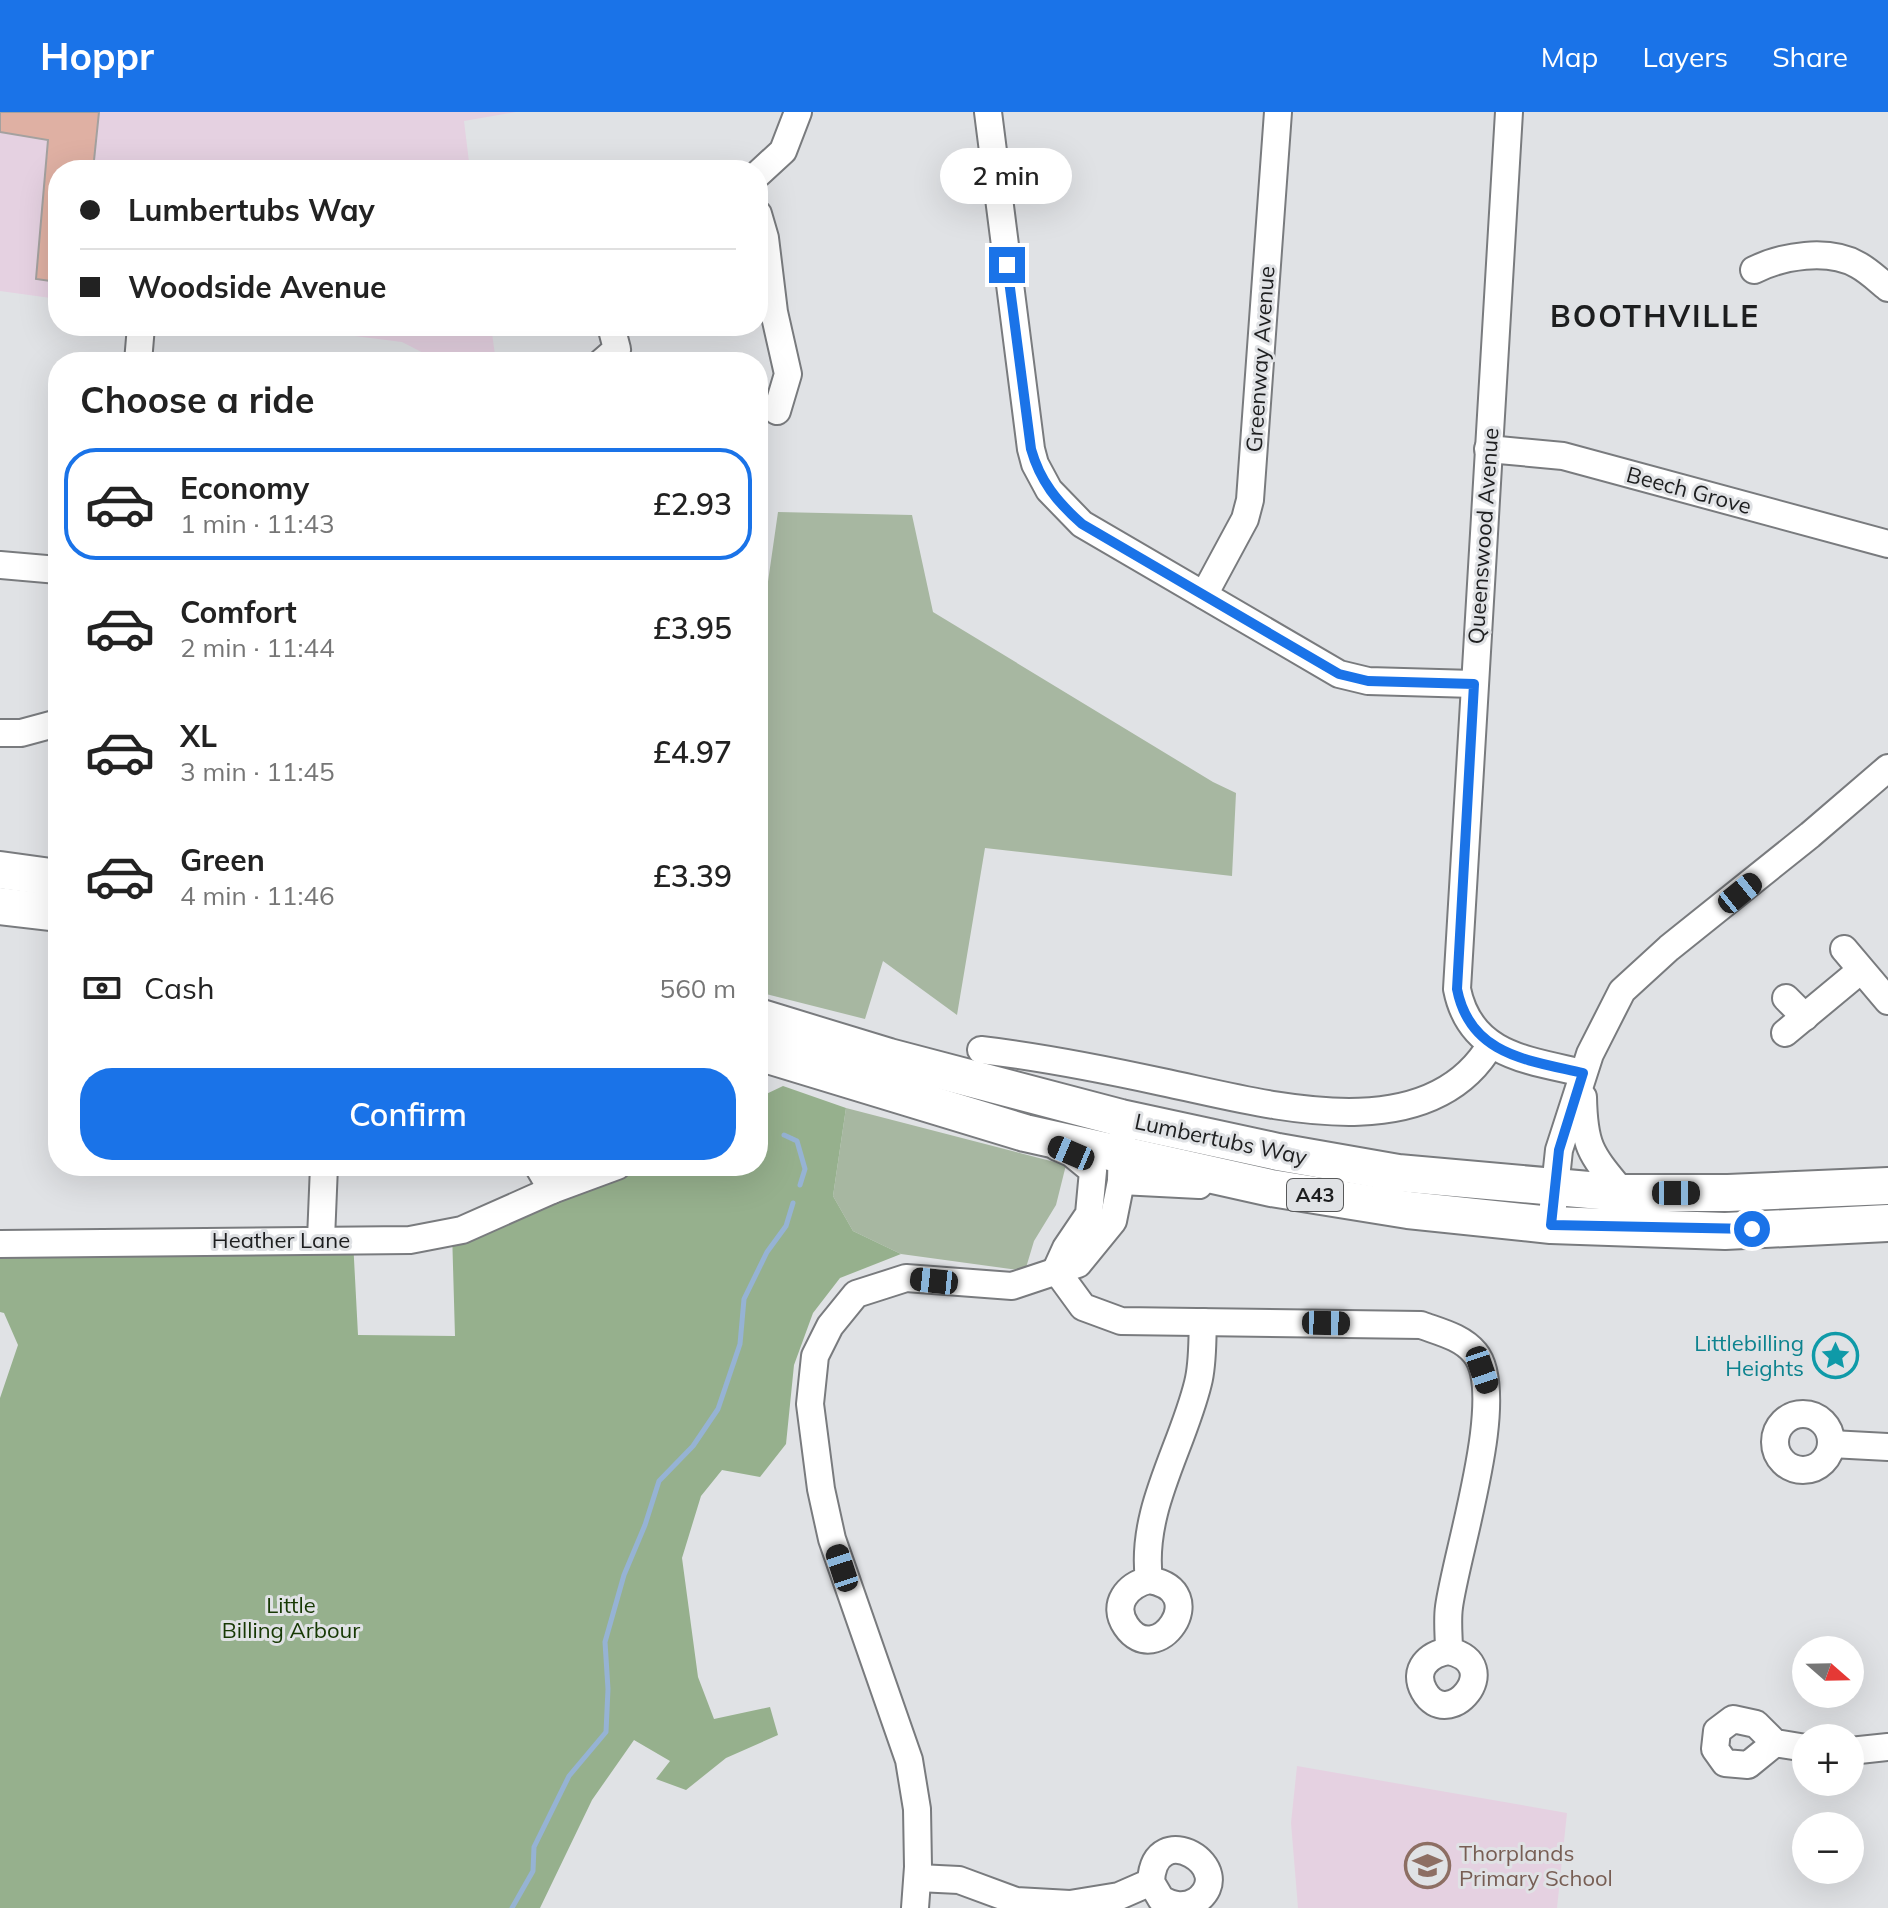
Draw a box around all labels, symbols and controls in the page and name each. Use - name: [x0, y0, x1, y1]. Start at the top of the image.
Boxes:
- text: Hoppr: [40, 32, 154, 80]
- text: Map: [1541, 39, 1598, 74]
- text: Layers: [1642, 39, 1728, 74]
- text: Share: [1772, 39, 1848, 74]
- callout: 2 min: [941, 149, 1073, 205]
- text: 2 min: [972, 159, 1040, 192]
- text: Lumbertubs Way: [128, 191, 375, 229]
- route end: [989, 247, 1025, 283]
- street label: Greenway Avenue: [1240, 265, 1280, 453]
- text: Woodside Avenue: [128, 268, 387, 306]
- district label: BOOTHVILLE: [1550, 297, 1760, 335]
- text: Choose a ride: [80, 377, 314, 422]
- street label: Queenswood Avenue: [1461, 427, 1505, 645]
- street label: Beech Grove: [1623, 460, 1755, 520]
- icon: car: [84, 468, 156, 540]
- text: Economy: [180, 469, 309, 507]
- text: £2.93: [653, 485, 732, 523]
- text: 1 min · 11:43: [180, 507, 335, 540]
- icon: car: [84, 592, 156, 664]
- text: Comfort: [180, 593, 297, 631]
- text: £3.95: [653, 609, 732, 647]
- text: 2 min · 11:44: [180, 631, 335, 664]
- icon: car: [84, 716, 156, 788]
- text: XL: [180, 717, 217, 755]
- text: £4.97: [653, 733, 732, 771]
- text: 3 min · 11:45: [180, 755, 335, 788]
- icon: car: [84, 840, 156, 912]
- text: Green: [180, 841, 265, 879]
- text: £3.39: [653, 857, 732, 895]
- car: [1714, 869, 1766, 917]
- text: 4 min · 11:46: [180, 879, 335, 912]
- icon: cash: [80, 966, 124, 1010]
- text: Cash: [144, 969, 215, 1007]
- text: 560 m: [660, 972, 736, 1005]
- button: Confirm: [80, 1068, 736, 1160]
- street label: Lumbertubs Way: [1132, 1107, 1310, 1171]
- car: [1044, 1133, 1098, 1173]
- road number: A43: [1287, 1179, 1343, 1211]
- car: [1652, 1181, 1700, 1205]
- route start: [1734, 1211, 1770, 1247]
- street label: Heather Lane: [212, 1226, 350, 1254]
- car: [909, 1267, 959, 1295]
- car: [1302, 1311, 1350, 1335]
- place label: Littlebilling Heights: [1694, 1329, 1804, 1382]
- place icon: Littlebilling Heights: [1811, 1332, 1859, 1380]
- car: [1463, 1343, 1501, 1397]
- car: [823, 1541, 861, 1595]
- park label: Little Billing Arbour: [222, 1591, 360, 1644]
- north arrow: [1792, 1636, 1864, 1708]
- map controls: [1792, 1636, 1864, 1884]
- button: +: [1792, 1724, 1864, 1796]
- button: −: [1792, 1812, 1864, 1884]
- place label: Thorplands Primary School: [1459, 1839, 1613, 1892]
- school or university icon: Thorplands Primary School: [1404, 1842, 1452, 1890]

